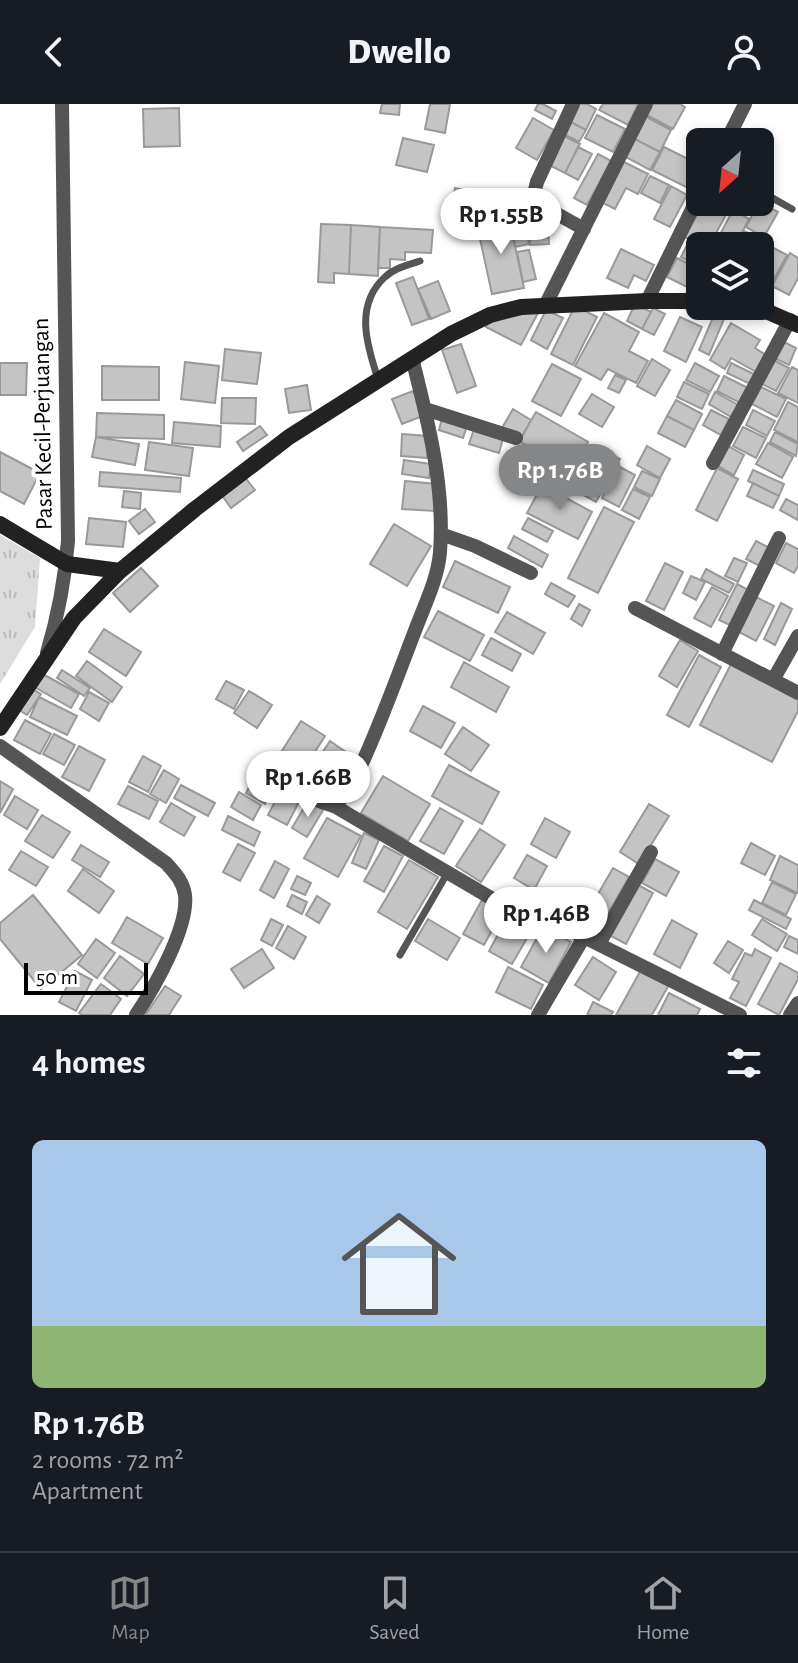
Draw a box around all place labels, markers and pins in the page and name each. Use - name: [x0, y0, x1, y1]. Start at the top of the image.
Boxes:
- pin: Rp 1.55B: [418, 188, 584, 256]
- pin: Rp 1.76B: [477, 444, 643, 512]
- pin: Rp 1.66B: [225, 751, 391, 819]
- pin: Rp 1.46B: [463, 887, 629, 955]

